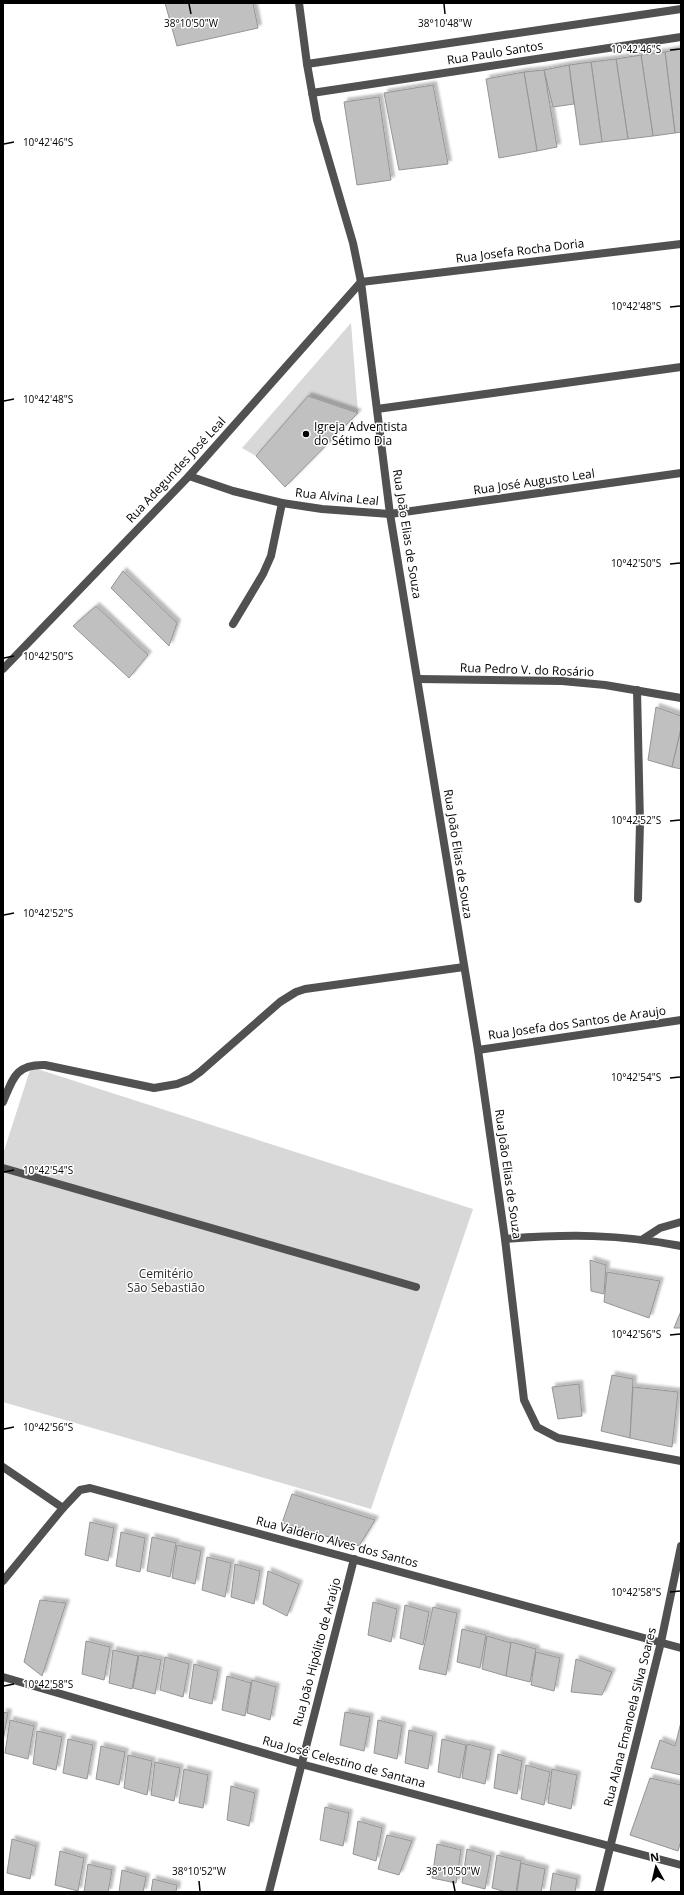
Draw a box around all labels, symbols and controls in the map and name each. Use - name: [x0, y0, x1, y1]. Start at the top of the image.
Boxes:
- text: 38°10'50"W: [164, 16, 219, 30]
- text: 38°10'48"W: [418, 16, 473, 30]
- street label: Rua Paulo Santos: [446, 36, 544, 68]
- text: 10°42'46"S: [611, 42, 661, 56]
- text: 10°42'46"S: [23, 135, 73, 149]
- street label: Rua Josefa Rocha Doria: [455, 234, 585, 267]
- text: 10°42'48"S: [611, 299, 661, 313]
- text: 10°42'48"S: [23, 392, 73, 406]
- street label: Rua Adegundes José Leal: [122, 413, 229, 526]
- place label: Igreja Adventista do Sétimo Dia: [314, 418, 407, 449]
- marker: Igreja Adventista do Sétimo Dia: [301, 429, 311, 439]
- street label: Rua José Augusto Leal: [472, 465, 596, 498]
- street label: Rua João Elias de Souza: [389, 468, 426, 600]
- street label: Rua Alvina Leal: [294, 484, 380, 509]
- text: 10°42'50"S: [611, 556, 661, 570]
- text: 10°42'50"S: [23, 649, 73, 663]
- street label: Rua Pedro V. do Rosário: [460, 659, 594, 680]
- street label: Rua João Elias de Souza: [440, 788, 477, 920]
- text: 10°42'52"S: [611, 813, 661, 827]
- text: 10°42'52"S: [23, 906, 73, 920]
- street label: Rua Josefa dos Santos de Araujo: [487, 1002, 667, 1043]
- text: 10°42'54"S: [611, 1070, 661, 1084]
- street label: Rua João Elias de Souza: [491, 1108, 526, 1240]
- text: 10°42'54"S: [23, 1163, 73, 1177]
- park label: Cemitério São Sebastião: [127, 1265, 205, 1296]
- text: 10°42'56"S: [611, 1327, 661, 1341]
- text: 10°42'56"S: [23, 1420, 73, 1434]
- street label: Rua Valderio Alves dos Santos: [254, 1512, 420, 1571]
- street label: Rua João Hipólito de Araújo: [288, 1576, 345, 1728]
- text: 10°42'58"S: [611, 1585, 661, 1599]
- street label: Rua Alana Emanoela Silva Soares: [599, 1625, 660, 1808]
- text: 10°42'58"S: [23, 1677, 73, 1691]
- street label: Rua José Celestino de Santana: [261, 1732, 428, 1791]
- north arrow: [636, 1847, 676, 1887]
- text: N: [649, 1849, 660, 1865]
- text: 38°10'52"W: [172, 1864, 227, 1878]
- text: 38°10'50"W: [426, 1864, 481, 1878]

